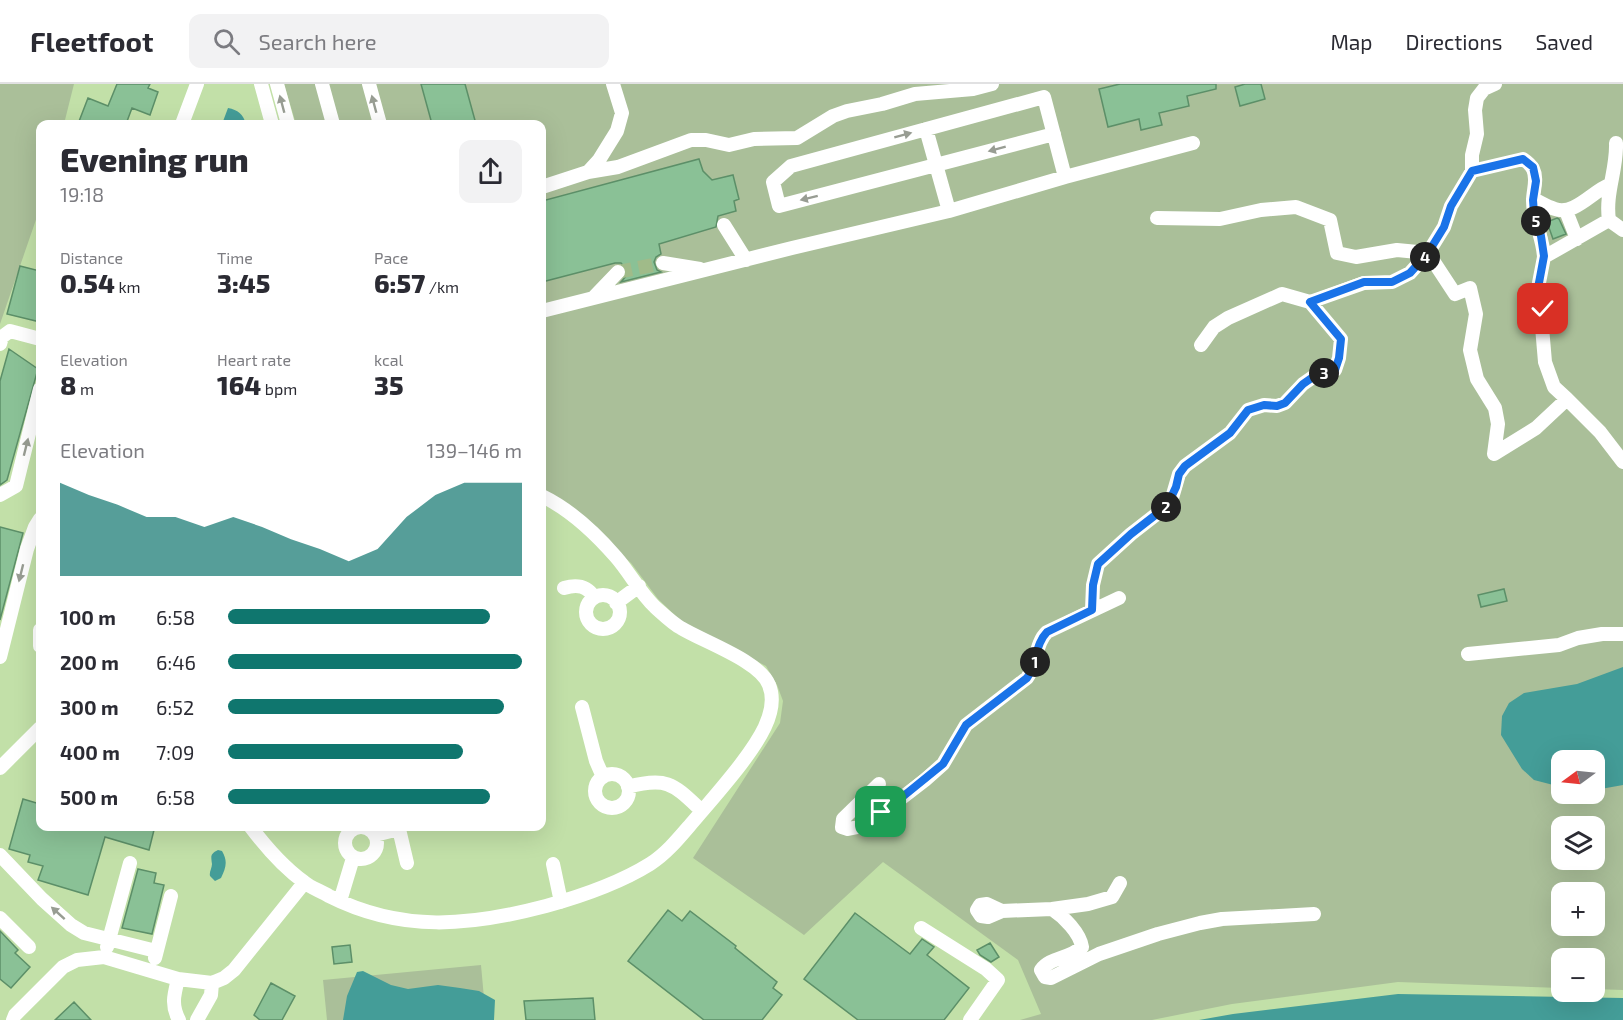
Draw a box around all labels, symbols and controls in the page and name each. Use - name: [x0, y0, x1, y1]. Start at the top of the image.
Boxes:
- search box: [189, 14, 609, 68]
- text: Fleetfoot: [30, 24, 153, 58]
- icon: search: [210, 25, 243, 58]
- text: Search here: [258, 28, 377, 54]
- text: Map: [1330, 29, 1373, 54]
- text: Directions: [1406, 29, 1502, 54]
- text: Saved: [1535, 29, 1593, 54]
- one-way arrow: [277, 95, 287, 113]
- one-way arrow: [369, 95, 379, 113]
- one-way arrow: [894, 130, 912, 139]
- text: Evening run: [60, 139, 249, 179]
- button: share: [459, 140, 522, 203]
- one-way arrow: [988, 145, 1007, 155]
- text: 19:18: [60, 182, 104, 206]
- one-way arrow: [799, 194, 818, 204]
- pin: 5: [1521, 206, 1551, 236]
- text: 5: [1532, 211, 1540, 230]
- pin: 4: [1410, 242, 1440, 272]
- text: 4: [1420, 247, 1430, 266]
- text: Distance: [60, 248, 123, 267]
- text: Time: [217, 248, 253, 267]
- text: Pace: [374, 248, 408, 267]
- text: 0.54: [60, 267, 115, 298]
- text: 3:45: [217, 267, 270, 298]
- text: 6:57: [374, 267, 425, 298]
- text: km: [115, 277, 141, 296]
- text: /km: [425, 277, 459, 296]
- pin: [1517, 283, 1568, 334]
- icon: check: [1526, 292, 1559, 325]
- text: Elevation: [60, 350, 128, 369]
- text: Heart rate: [217, 350, 291, 369]
- text: kcal: [374, 350, 403, 369]
- pin: 3: [1309, 358, 1339, 388]
- text: 3: [1319, 363, 1329, 382]
- text: 8: [60, 369, 76, 400]
- text: 164: [217, 369, 261, 400]
- text: 35: [374, 369, 403, 400]
- text: m: [76, 379, 94, 398]
- text: bpm: [261, 379, 297, 398]
- one-way arrow: [21, 438, 31, 457]
- text: Elevation: [60, 438, 145, 462]
- text: 139–146 m: [427, 438, 522, 462]
- pin: 2: [1151, 492, 1181, 522]
- text: 2: [1161, 497, 1171, 516]
- one-way arrow: [16, 564, 26, 583]
- text: 100 m: [60, 605, 116, 629]
- text: 6:58: [156, 605, 195, 629]
- pin: 1: [1020, 647, 1050, 677]
- text: 200 m: [60, 650, 119, 674]
- text: 6:46: [156, 650, 196, 674]
- text: 1: [1032, 652, 1038, 671]
- text: 300 m: [60, 695, 119, 719]
- text: 6:52: [156, 695, 194, 719]
- text: 400 m: [60, 740, 120, 764]
- text: 7:09: [156, 740, 194, 764]
- north arrow: [1551, 750, 1605, 804]
- map controls: [1551, 750, 1605, 1002]
- text: 500 m: [60, 785, 118, 809]
- text: 6:58: [156, 785, 195, 809]
- pin: [855, 786, 906, 837]
- icon: arrive: [864, 795, 897, 828]
- button: layers: [1551, 816, 1605, 870]
- button: +: [1551, 882, 1605, 936]
- one-way arrow: [51, 907, 66, 920]
- button: −: [1551, 948, 1605, 1002]

